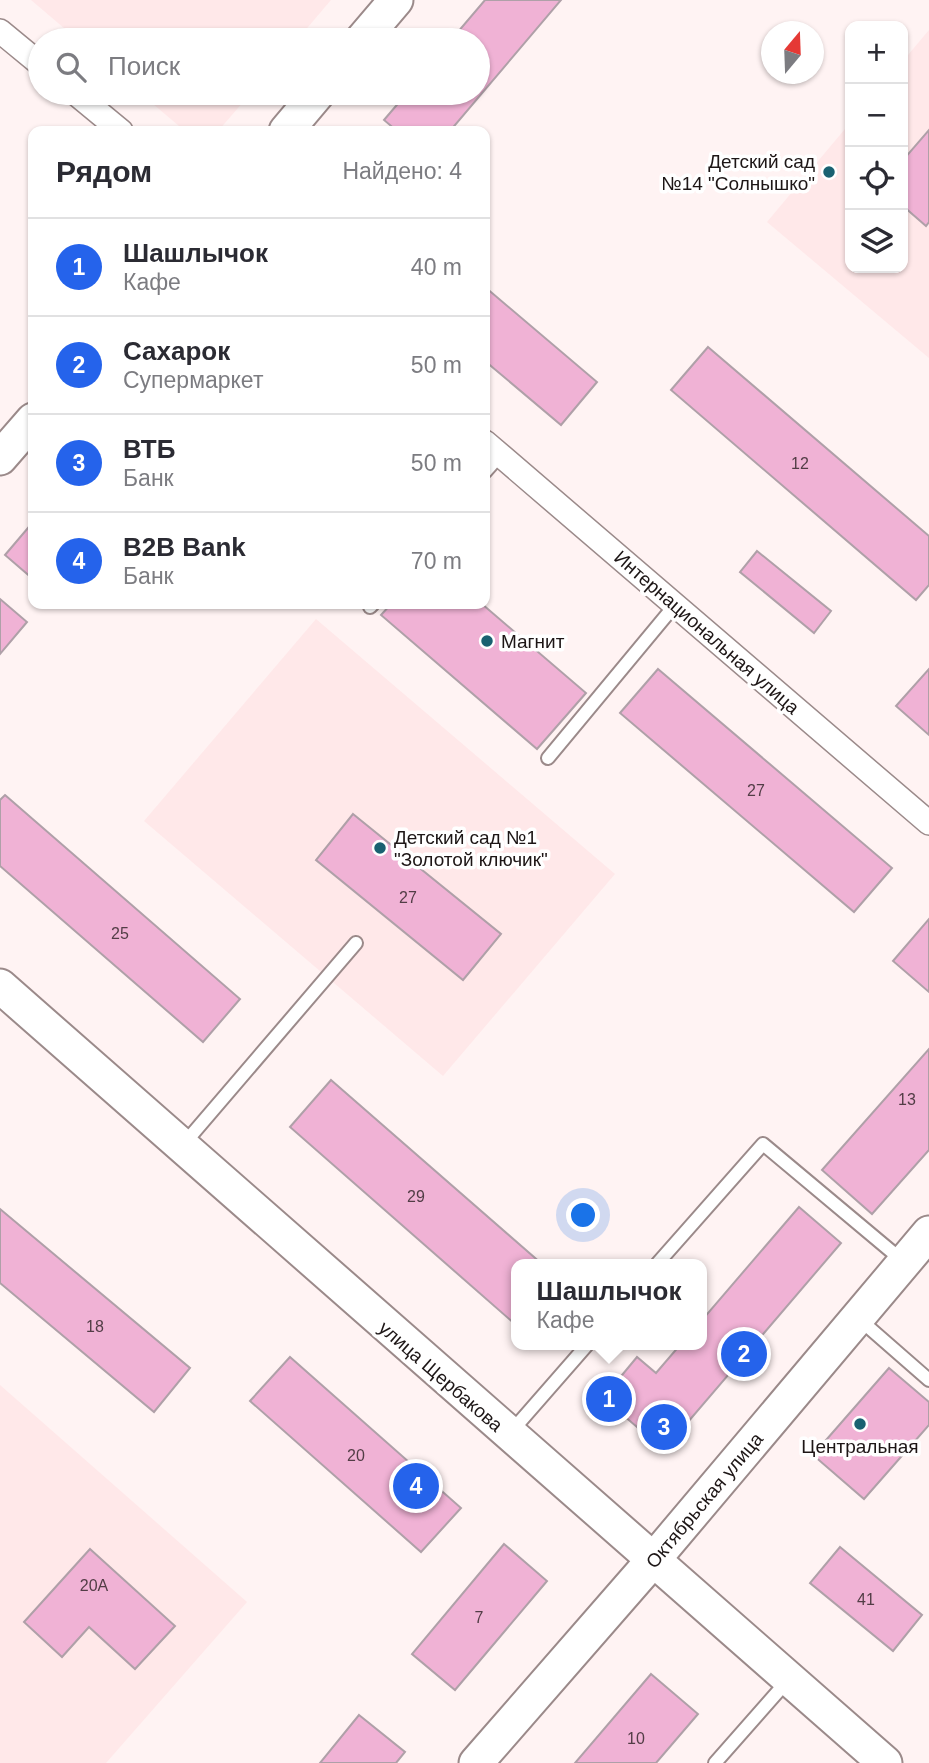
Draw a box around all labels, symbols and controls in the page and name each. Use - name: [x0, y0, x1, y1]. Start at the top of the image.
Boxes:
- north arrow: [761, 21, 824, 84]
- map controls: [845, 21, 908, 273]
- button: +: [845, 21, 908, 84]
- search box: [28, 28, 490, 105]
- icon: search: [52, 48, 90, 86]
- text: Поиск: [108, 51, 180, 81]
- button: −: [845, 84, 908, 147]
- button: locate: [845, 147, 908, 210]
- place label: Детский сад №14 "Солнышко": [661, 151, 815, 194]
- text: Рядом: [56, 155, 152, 188]
- text: Найдено: 4: [342, 158, 462, 184]
- marker: Детский сад №14 "Солнышко": [821, 164, 837, 180]
- button: layers: [845, 210, 908, 273]
- text: Шашлычок: [123, 238, 268, 268]
- text: 1: [73, 254, 85, 280]
- text: 40 m: [411, 254, 462, 280]
- text: Кафе: [123, 269, 181, 295]
- text: Сахарок: [123, 336, 230, 366]
- text: 2: [73, 352, 85, 378]
- text: 50 m: [411, 352, 462, 378]
- text: Супермаркет: [123, 367, 263, 393]
- text: ВТБ: [123, 434, 175, 464]
- text: 3: [73, 450, 85, 476]
- text: 50 m: [411, 450, 462, 476]
- house number: 12: [791, 455, 809, 472]
- text: Банк: [123, 465, 174, 491]
- text: B2B Bank: [123, 532, 246, 562]
- street label: Интернациональная улица: [610, 546, 804, 719]
- text: 4: [73, 548, 85, 574]
- text: 70 m: [411, 548, 462, 574]
- text: Банк: [123, 563, 174, 589]
- place label: Магнит: [501, 631, 565, 652]
- marker: Магнит: [479, 633, 495, 649]
- house number: 27: [747, 782, 765, 799]
- place label: Детский сад №1 "Золотой ключик": [394, 827, 548, 870]
- marker: Детский сад №1 "Золотой ключик": [372, 840, 388, 856]
- house number: 27: [399, 889, 417, 906]
- house number: 25: [111, 925, 129, 942]
- house number: 13: [898, 1091, 916, 1108]
- house number: 29: [407, 1188, 425, 1205]
- your location: [566, 1198, 600, 1232]
- popup: [511, 1259, 707, 1350]
- text: Шашлычок: [537, 1276, 681, 1306]
- text: Кафе: [537, 1307, 594, 1333]
- street label: улица Щербакова: [375, 1317, 507, 1436]
- house number: 18: [86, 1318, 104, 1335]
- pin: 2: [721, 1328, 767, 1380]
- pin: 1: [586, 1373, 632, 1425]
- pin: 3: [641, 1401, 687, 1453]
- marker: Центральная: [852, 1416, 868, 1432]
- street label: Октябрьская улица: [642, 1428, 767, 1572]
- place label: Центральная: [801, 1436, 919, 1457]
- house number: 20: [347, 1447, 365, 1464]
- pin: 4: [393, 1460, 439, 1512]
- house number: 20А: [80, 1577, 109, 1594]
- house number: 41: [857, 1591, 875, 1608]
- house number: 7: [475, 1609, 484, 1626]
- house number: 10: [627, 1730, 645, 1747]

